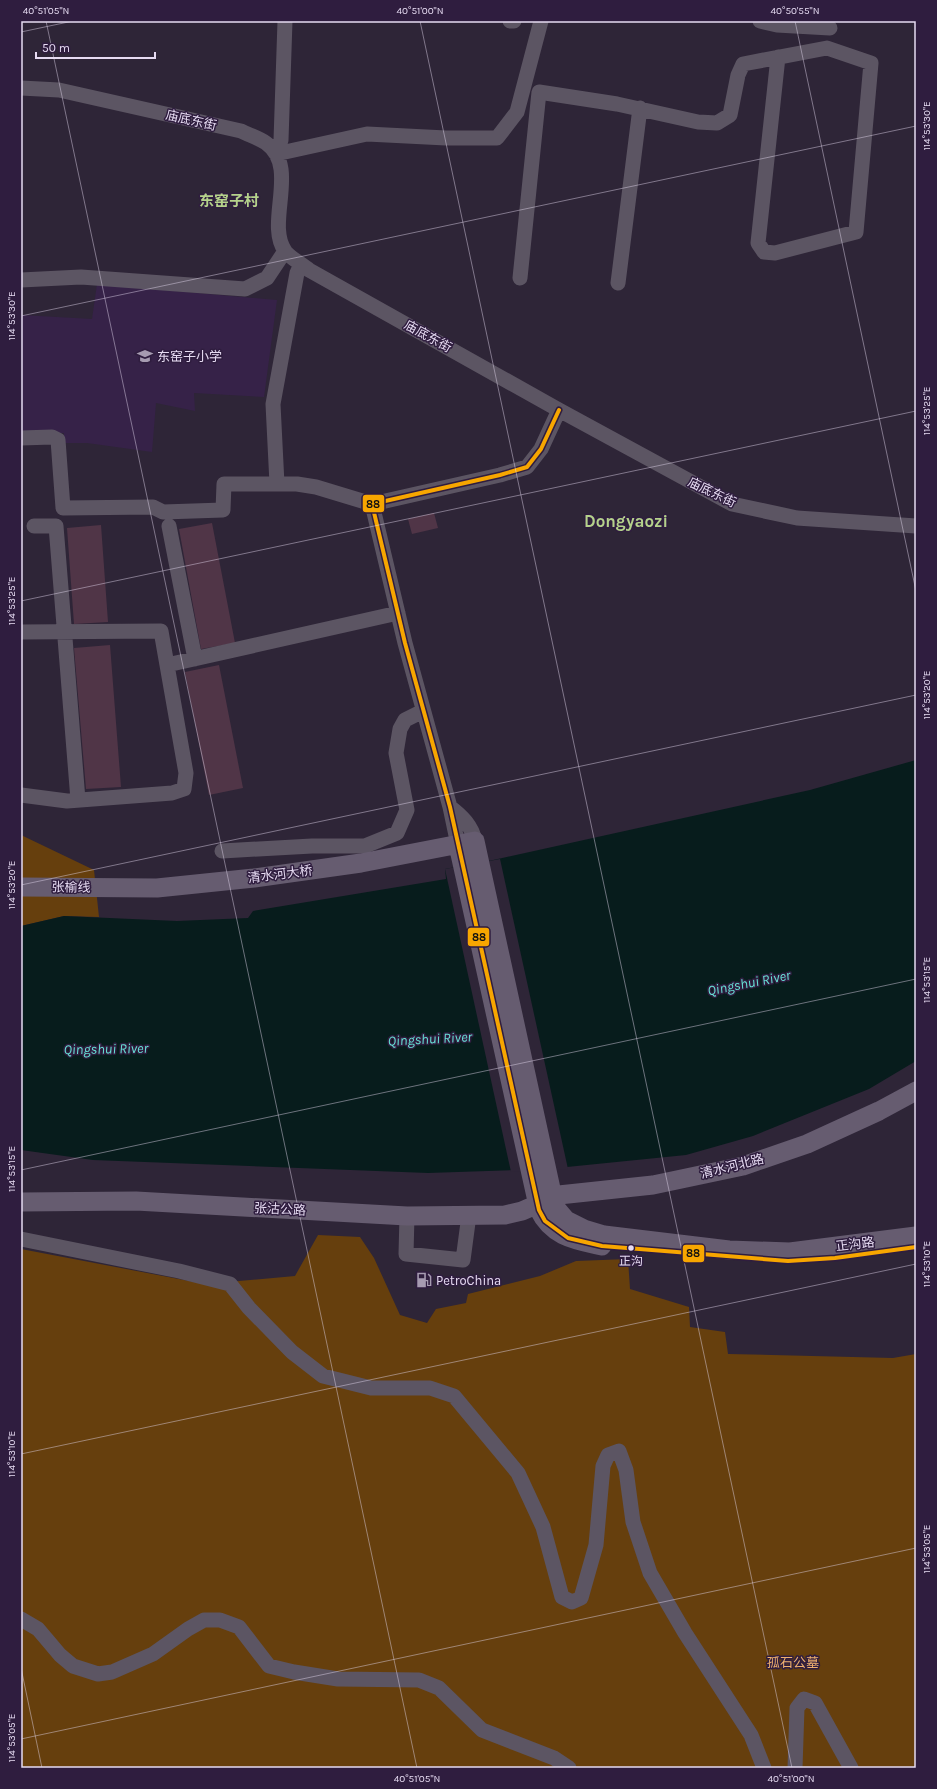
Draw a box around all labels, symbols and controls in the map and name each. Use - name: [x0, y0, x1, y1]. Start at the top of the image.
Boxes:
- text: 40°51'05"N: [23, 5, 69, 17]
- text: 40°51'00"N: [397, 5, 444, 17]
- text: 40°50'55"N: [770, 5, 820, 17]
- scale bar: [36, 34, 155, 60]
- text: 50 m: [42, 41, 70, 55]
- text: 114°53'30"E: [921, 101, 933, 151]
- street label: 庙底东街: [164, 107, 218, 133]
- district label: 东窑子村: [199, 192, 259, 210]
- text: 114°53'30"E: [6, 291, 18, 341]
- street label: 庙底东街: [402, 317, 454, 355]
- school or university icon: 东窑子小学: [136, 347, 154, 365]
- place label: 东窑子小学: [157, 349, 222, 364]
- text: 114°53'25"E: [921, 387, 933, 435]
- street label: 庙底东街: [685, 474, 739, 510]
- line badge: 88: [362, 494, 385, 513]
- text: 88: [366, 498, 380, 511]
- district label: Dongyaozi: [584, 511, 668, 531]
- text: 114°53'25"E: [6, 577, 18, 625]
- text: 114°53'20"E: [921, 671, 933, 719]
- text: 114°53'20"E: [6, 861, 18, 909]
- street label: 清水河大桥: [247, 863, 313, 885]
- street label: 张榆线: [51, 879, 91, 895]
- line badge: 88: [467, 927, 490, 947]
- text: 88: [472, 931, 486, 944]
- text: 114°53'15"E: [921, 957, 933, 1003]
- water label: Qingshui River: [706, 966, 793, 999]
- water label: Qingshui River: [387, 1028, 474, 1050]
- water label: Qingshui River: [64, 1040, 150, 1058]
- text: 114°53'15"E: [6, 1146, 18, 1192]
- street label: 清水河北路: [699, 1151, 765, 1181]
- street label: 张沽公路: [254, 1200, 306, 1218]
- street label: 正沟路: [835, 1234, 875, 1254]
- text: 114°53'10"E: [921, 1241, 933, 1287]
- marker: 正沟: [626, 1243, 636, 1253]
- line badge: 88: [682, 1244, 705, 1263]
- text: 88: [686, 1247, 700, 1260]
- place label: 正沟: [619, 1254, 643, 1268]
- fuel station icon: PetroChina: [415, 1271, 433, 1289]
- place label: PetroChina: [436, 1273, 501, 1288]
- text: 114°53'10"E: [6, 1431, 18, 1477]
- text: 114°53'05"E: [921, 1525, 933, 1573]
- park label: 孤石公墓: [767, 1655, 819, 1670]
- text: 114°53'05"E: [6, 1714, 18, 1762]
- text: 40°51'05"N: [394, 1773, 440, 1785]
- text: 40°51'00"N: [768, 1773, 815, 1785]

